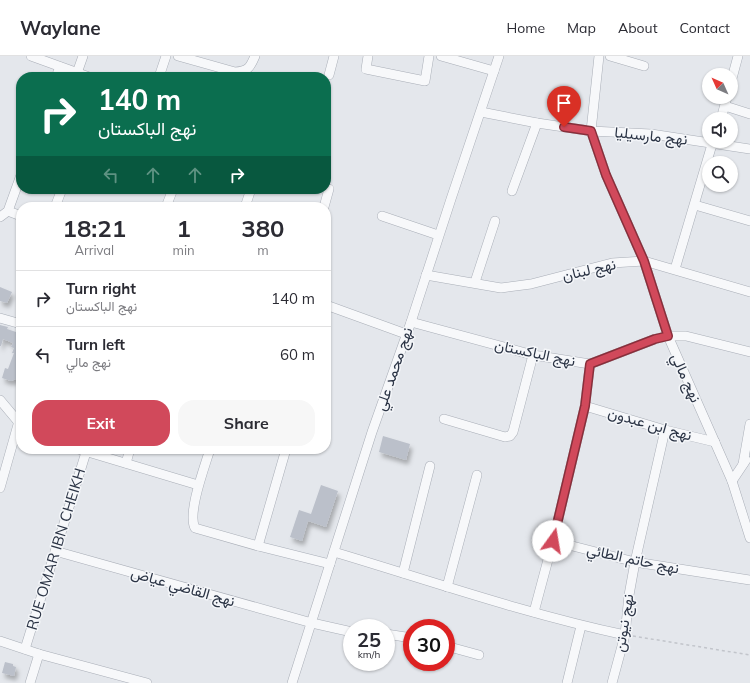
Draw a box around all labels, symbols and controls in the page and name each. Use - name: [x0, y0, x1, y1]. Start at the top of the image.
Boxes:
- text: Waylane: [20, 16, 101, 40]
- text: Home: [506, 19, 545, 37]
- text: Map: [567, 19, 596, 37]
- text: About: [618, 19, 658, 37]
- text: Contact: [680, 19, 730, 37]
- north arrow: [702, 68, 738, 104]
- map controls: [702, 68, 738, 192]
- text: 140 m: [98, 82, 181, 117]
- pin: [547, 86, 581, 127]
- icon: right: [32, 88, 84, 140]
- icon: arrive: [553, 92, 575, 114]
- button: sound: [702, 112, 738, 148]
- text: نهج الباكستان: [98, 117, 196, 140]
- street label: نهج مارسيليا: [613, 122, 688, 151]
- button: search: [702, 156, 738, 192]
- icon: left: [100, 164, 122, 186]
- icon: ahead: [142, 164, 164, 186]
- icon: ahead: [184, 164, 206, 186]
- icon: right: [226, 164, 248, 186]
- text: 18:21: [63, 213, 126, 243]
- text: 1: [176, 213, 191, 243]
- text: 380: [241, 213, 284, 243]
- text: Arrival: [74, 242, 114, 258]
- text: min: [173, 242, 195, 258]
- text: m: [257, 242, 269, 258]
- street label: نهج لبنان: [560, 254, 618, 287]
- text: Turn right: [66, 279, 136, 298]
- icon: right: [32, 288, 54, 310]
- text: 140 m: [271, 289, 315, 308]
- text: نهج الباكستان: [66, 298, 137, 314]
- street label: نهج محمد علي: [370, 325, 420, 414]
- text: Turn left: [66, 335, 125, 354]
- street label: نهج الباكستان: [493, 335, 577, 372]
- icon: left: [32, 344, 54, 366]
- text: 60 m: [280, 345, 315, 364]
- street label: نهج مالي: [664, 350, 706, 407]
- text: نهج مالي: [66, 354, 111, 370]
- button: Exit: [32, 400, 170, 446]
- button: Share: [178, 400, 315, 446]
- street label: نهج ابن عبدون: [605, 402, 694, 446]
- street label: RUE OMAR IBN CHEIKH: [22, 466, 89, 632]
- position arrow: [532, 520, 574, 562]
- street label: نهج حاتم الطائي: [584, 539, 681, 582]
- street label: نهج القاضي عياض: [128, 563, 237, 614]
- street label: نهج نيوتن: [610, 592, 639, 654]
- speed limit sign: 30: [403, 619, 455, 671]
- text: 25: [357, 627, 381, 652]
- text: km/h: [358, 648, 380, 661]

